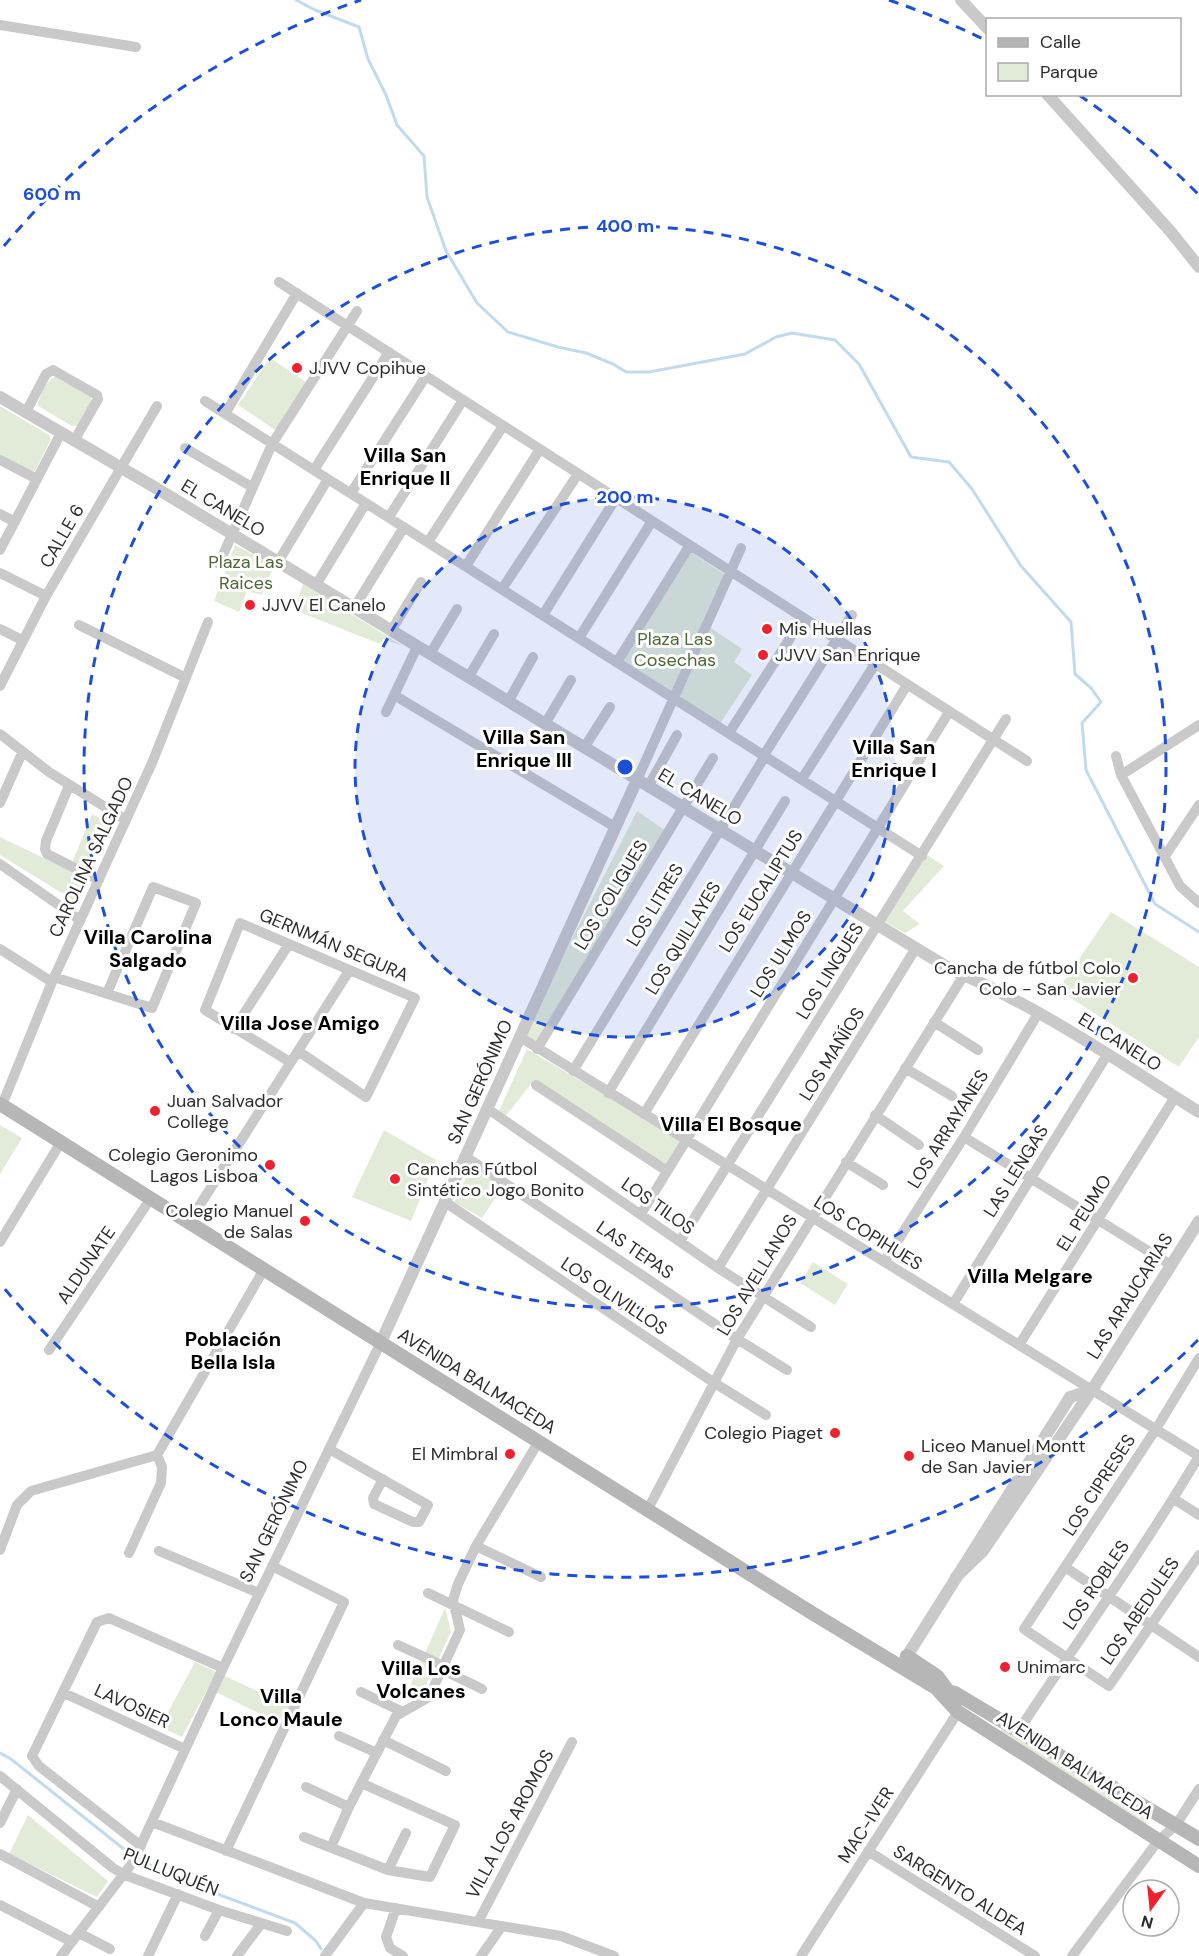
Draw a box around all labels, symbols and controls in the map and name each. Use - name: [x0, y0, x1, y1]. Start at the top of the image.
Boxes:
- legend: [986, 18, 1181, 96]
- text: Calle: [1040, 30, 1081, 54]
- text: Parque: [1040, 60, 1098, 84]
- text: 600 m: [23, 182, 81, 206]
- text: 400 m: [596, 214, 654, 238]
- place label: JJVV Copihue: [309, 356, 426, 380]
- marker: JJVV Copihue: [290, 361, 304, 375]
- district label: Villa San Enrique II: [360, 442, 450, 491]
- street label: EL CANELO: [177, 474, 269, 542]
- text: 200 m: [597, 485, 653, 509]
- street label: CALLE 6: [34, 500, 90, 572]
- park label: Plaza Las Raices: [208, 550, 284, 595]
- place label: JJVV El Canelo: [262, 593, 386, 617]
- marker: JJVV El Canelo: [243, 598, 257, 612]
- place label: Mis Huellas: [779, 617, 872, 641]
- marker: Mis Huellas: [760, 622, 774, 636]
- park label: Plaza Las Cosechas: [634, 627, 716, 672]
- place label: JJVV San Enrique: [775, 643, 921, 667]
- marker: JJVV San Enrique: [756, 648, 770, 662]
- district label: Villa San Enrique III: [476, 724, 572, 773]
- district label: Villa San Enrique I: [851, 734, 937, 783]
- centre of rings: [615, 757, 635, 777]
- street label: EL CANELO: [654, 763, 746, 831]
- street label: CAROLINA SALGADO: [43, 773, 139, 941]
- street label: LOS EUCALIPTUS: [714, 825, 808, 957]
- street label: LOS COLIGUES: [569, 836, 653, 954]
- street label: LOS LITRES: [621, 859, 689, 951]
- street label: LOS QUILLAYES: [640, 877, 726, 999]
- street label: GERNMÁN SEGURA: [256, 903, 412, 987]
- street label: LOS ULMOS: [745, 906, 817, 1002]
- street label: LOS LINGUES: [791, 918, 869, 1024]
- district label: Villa Carolina Salgado: [84, 924, 212, 973]
- place label: Cancha de fútbol Colo Colo - San Javier: [934, 956, 1121, 1001]
- marker: Cancha de fútbol Colo Colo - San Javier: [1126, 971, 1140, 985]
- street label: LOS MAÑÍOS: [794, 1003, 870, 1105]
- street label: EL CANELO: [1074, 1007, 1166, 1077]
- district label: Villa Jose Amigo: [220, 1010, 380, 1036]
- street label: SAN GERÓNIMO: [442, 1016, 518, 1148]
- street label: LOS ARRAYANES: [902, 1065, 994, 1193]
- place label: Juan Salvador College: [167, 1089, 283, 1134]
- marker: Juan Salvador College: [148, 1104, 162, 1118]
- district label: Villa El Bosque: [660, 1111, 802, 1137]
- street label: LAS LENGAS: [978, 1120, 1054, 1222]
- place label: Colegio Geronimo Lagos Lisboa: [108, 1143, 258, 1188]
- place label: Canchas Fútbol Sintético Jogo Bonito: [407, 1157, 584, 1202]
- marker: Colegio Geronimo Lagos Lisboa: [263, 1158, 277, 1172]
- street label: EL PEUMO: [1051, 1170, 1117, 1256]
- marker: Canchas Fútbol Sintético Jogo Bonito: [388, 1172, 402, 1186]
- street label: LOS TILOS: [617, 1172, 699, 1240]
- street label: LOS COPIHUES: [809, 1190, 927, 1276]
- place label: Colegio Manuel de Salas: [166, 1199, 293, 1244]
- street label: LOS AVELLANOS: [711, 1210, 803, 1340]
- marker: Colegio Manuel de Salas: [298, 1214, 312, 1228]
- street label: LAS TEPAS: [592, 1215, 678, 1285]
- street label: ALDUNATE: [51, 1221, 121, 1309]
- street label: LAS ARAUCARIAS: [1082, 1228, 1178, 1364]
- street label: LOS OLIVILLOS: [556, 1252, 672, 1340]
- district label: Villa Melgare: [967, 1263, 1093, 1289]
- street label: AVENIDA BALMACEDA: [393, 1323, 561, 1439]
- district label: Población Bella Isla: [185, 1326, 281, 1375]
- place label: Colegio Piaget: [704, 1421, 823, 1445]
- marker: Colegio Piaget: [828, 1426, 842, 1440]
- street label: LOS CIPRESES: [1057, 1429, 1141, 1541]
- place label: Liceo Manuel Montt de San Javier: [921, 1434, 1086, 1479]
- place label: El Mimbral: [412, 1442, 498, 1466]
- marker: El Mimbral: [503, 1447, 517, 1461]
- marker: Liceo Manuel Montt de San Javier: [902, 1449, 916, 1463]
- street label: SAN GERÓNIMO: [234, 1456, 314, 1586]
- street label: LOS ROBLES: [1057, 1536, 1135, 1634]
- street label: LOS ABEDULES: [1095, 1553, 1185, 1669]
- district label: Villa Los Volcanes: [376, 1655, 466, 1704]
- place label: Unimarc: [1017, 1655, 1086, 1679]
- marker: Unimarc: [998, 1660, 1012, 1674]
- street label: LAVOSIER: [90, 1678, 174, 1734]
- district label: Villa Lonco Maule: [219, 1683, 343, 1732]
- street label: AVENIDA BALMACEDA: [992, 1705, 1158, 1825]
- street label: VILLA LOS AROMOS: [461, 1745, 559, 1903]
- street label: MAC-IVER: [832, 1782, 900, 1868]
- street label: SARGENTO ALDEA: [889, 1839, 1031, 1941]
- street label: PULLUQUÉN: [120, 1842, 222, 1902]
- north arrow: [1121, 1878, 1181, 1938]
- text: N: [1139, 1910, 1156, 1934]

